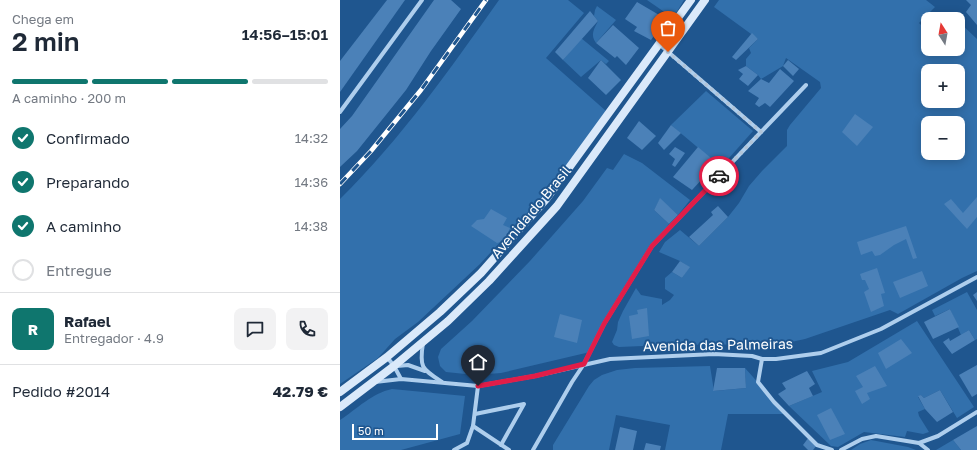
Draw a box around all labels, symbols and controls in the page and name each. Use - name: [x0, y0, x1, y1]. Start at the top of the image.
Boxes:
- text: Chega em: [12, 11, 74, 27]
- pin: [651, 11, 685, 52]
- north arrow: [921, 12, 965, 56]
- map controls: [921, 12, 965, 160]
- icon: bag: [657, 17, 679, 39]
- text: 14:56–15:01: [242, 25, 328, 43]
- text: 2 min: [12, 26, 80, 57]
- button: +: [921, 64, 965, 108]
- text: A caminho · 200 m: [12, 90, 126, 106]
- button: −: [921, 116, 965, 160]
- icon: check: [12, 127, 34, 149]
- text: Confirmado: [46, 129, 130, 147]
- text: 14:32: [295, 130, 328, 146]
- courier: [699, 156, 739, 196]
- street label: Avenida do Brasil: [487, 162, 574, 261]
- icon: car: [708, 165, 730, 187]
- icon: check: [12, 171, 34, 193]
- text: Preparando: [46, 173, 130, 191]
- text: 14:36: [294, 174, 328, 190]
- icon: check: [12, 215, 34, 237]
- text: A caminho: [46, 217, 121, 235]
- text: 14:38: [294, 218, 328, 234]
- text: Entregue: [46, 261, 112, 279]
- button: chat: [234, 308, 276, 350]
- button: phone: [286, 308, 328, 350]
- text: Rafael: [64, 312, 111, 330]
- text: R: [28, 320, 38, 338]
- text: Entregador · 4.9: [64, 330, 164, 346]
- street label: Avenida das Palmeiras: [643, 335, 793, 354]
- pin: [461, 345, 495, 386]
- icon: home: [467, 351, 489, 373]
- text: Pedido #2014: [12, 382, 110, 400]
- text: 42.79 €: [273, 382, 328, 400]
- scale bar: [352, 422, 438, 441]
- text: 50 m: [358, 424, 384, 437]

